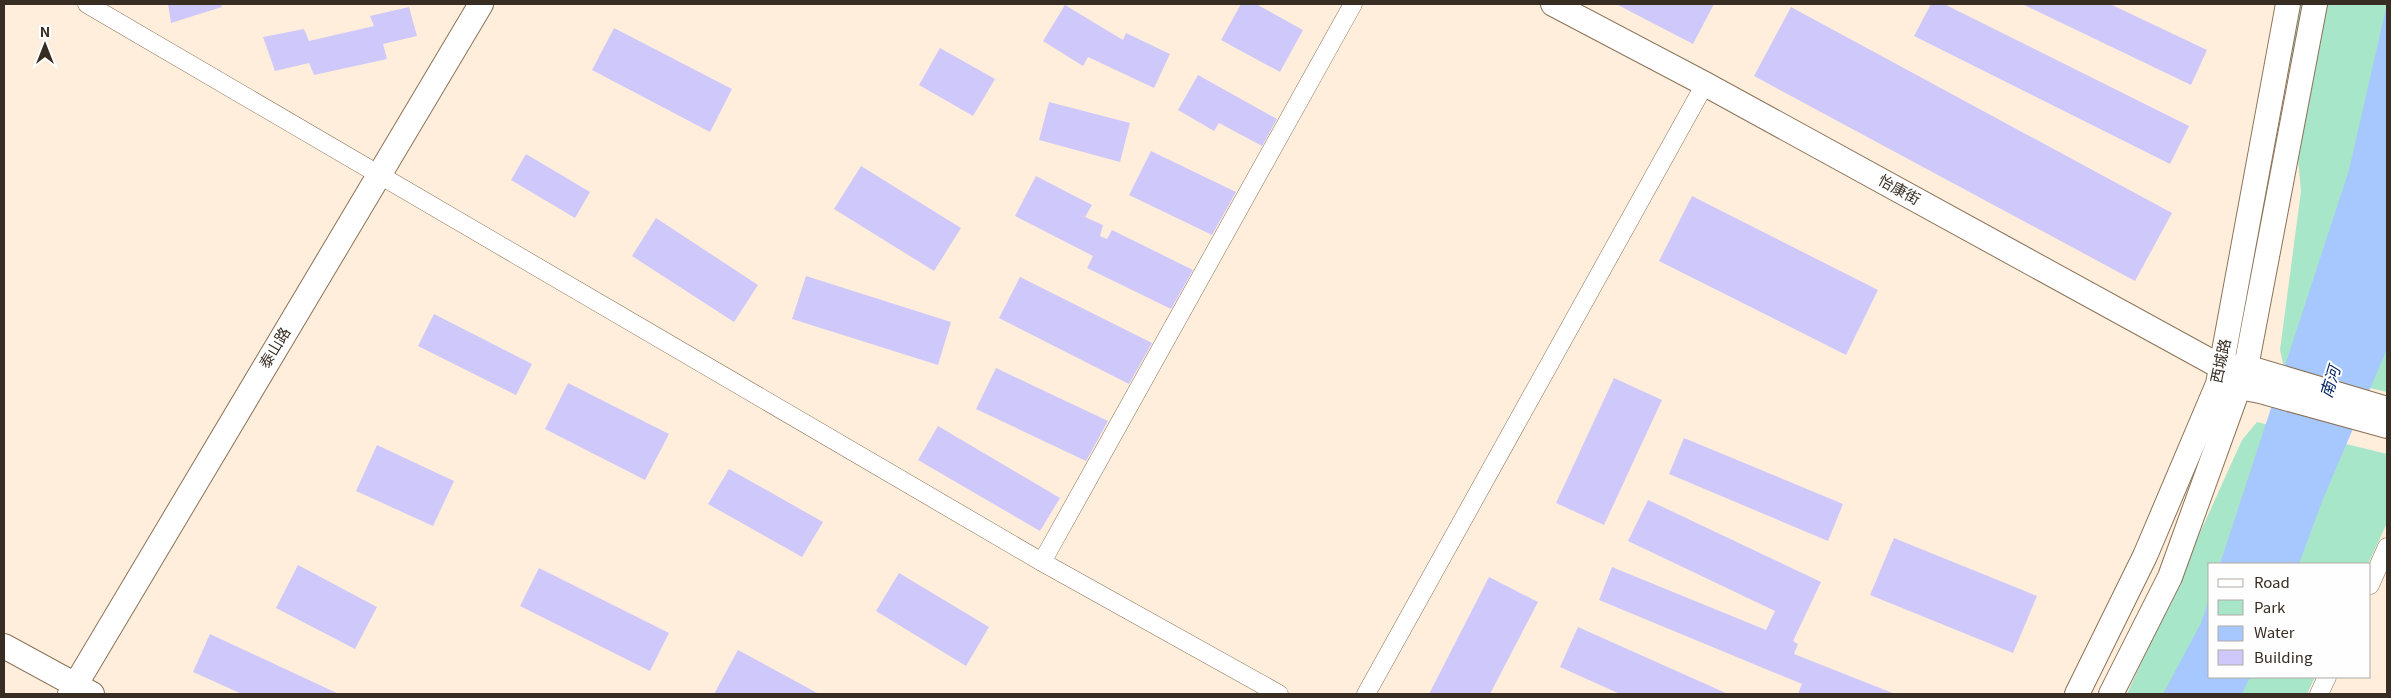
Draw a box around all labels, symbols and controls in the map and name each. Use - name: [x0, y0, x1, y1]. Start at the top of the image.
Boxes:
- north arrow: [20, 20, 70, 70]
- text: N: [40, 21, 50, 41]
- street label: 怡康街: [1875, 169, 1925, 209]
- street label: 泰山路: [253, 323, 294, 372]
- street label: 西城路: [2205, 336, 2234, 385]
- water label: 南河: [2313, 360, 2346, 401]
- legend: [2208, 563, 2371, 678]
- text: Road: [2254, 571, 2290, 592]
- text: Park: [2254, 596, 2286, 617]
- text: Water: [2254, 621, 2295, 642]
- text: Building: [2254, 646, 2313, 667]

